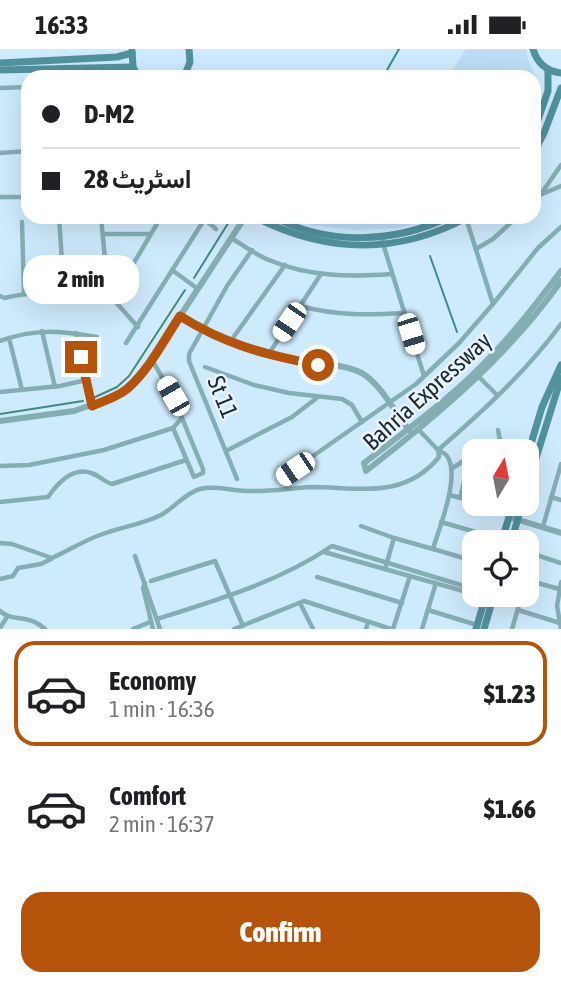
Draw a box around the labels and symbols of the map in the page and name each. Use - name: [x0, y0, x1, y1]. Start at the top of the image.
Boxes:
- callout: 2 min: [23, 255, 139, 305]
- car: [269, 299, 310, 345]
- car: [395, 311, 428, 357]
- street label: Bahria Expressway: [358, 327, 497, 455]
- route end: [65, 341, 97, 373]
- route start: [302, 349, 334, 381]
- street label: St 11: [202, 372, 244, 422]
- car: [154, 373, 193, 419]
- north arrow: [462, 439, 539, 516]
- car: [272, 449, 319, 489]

